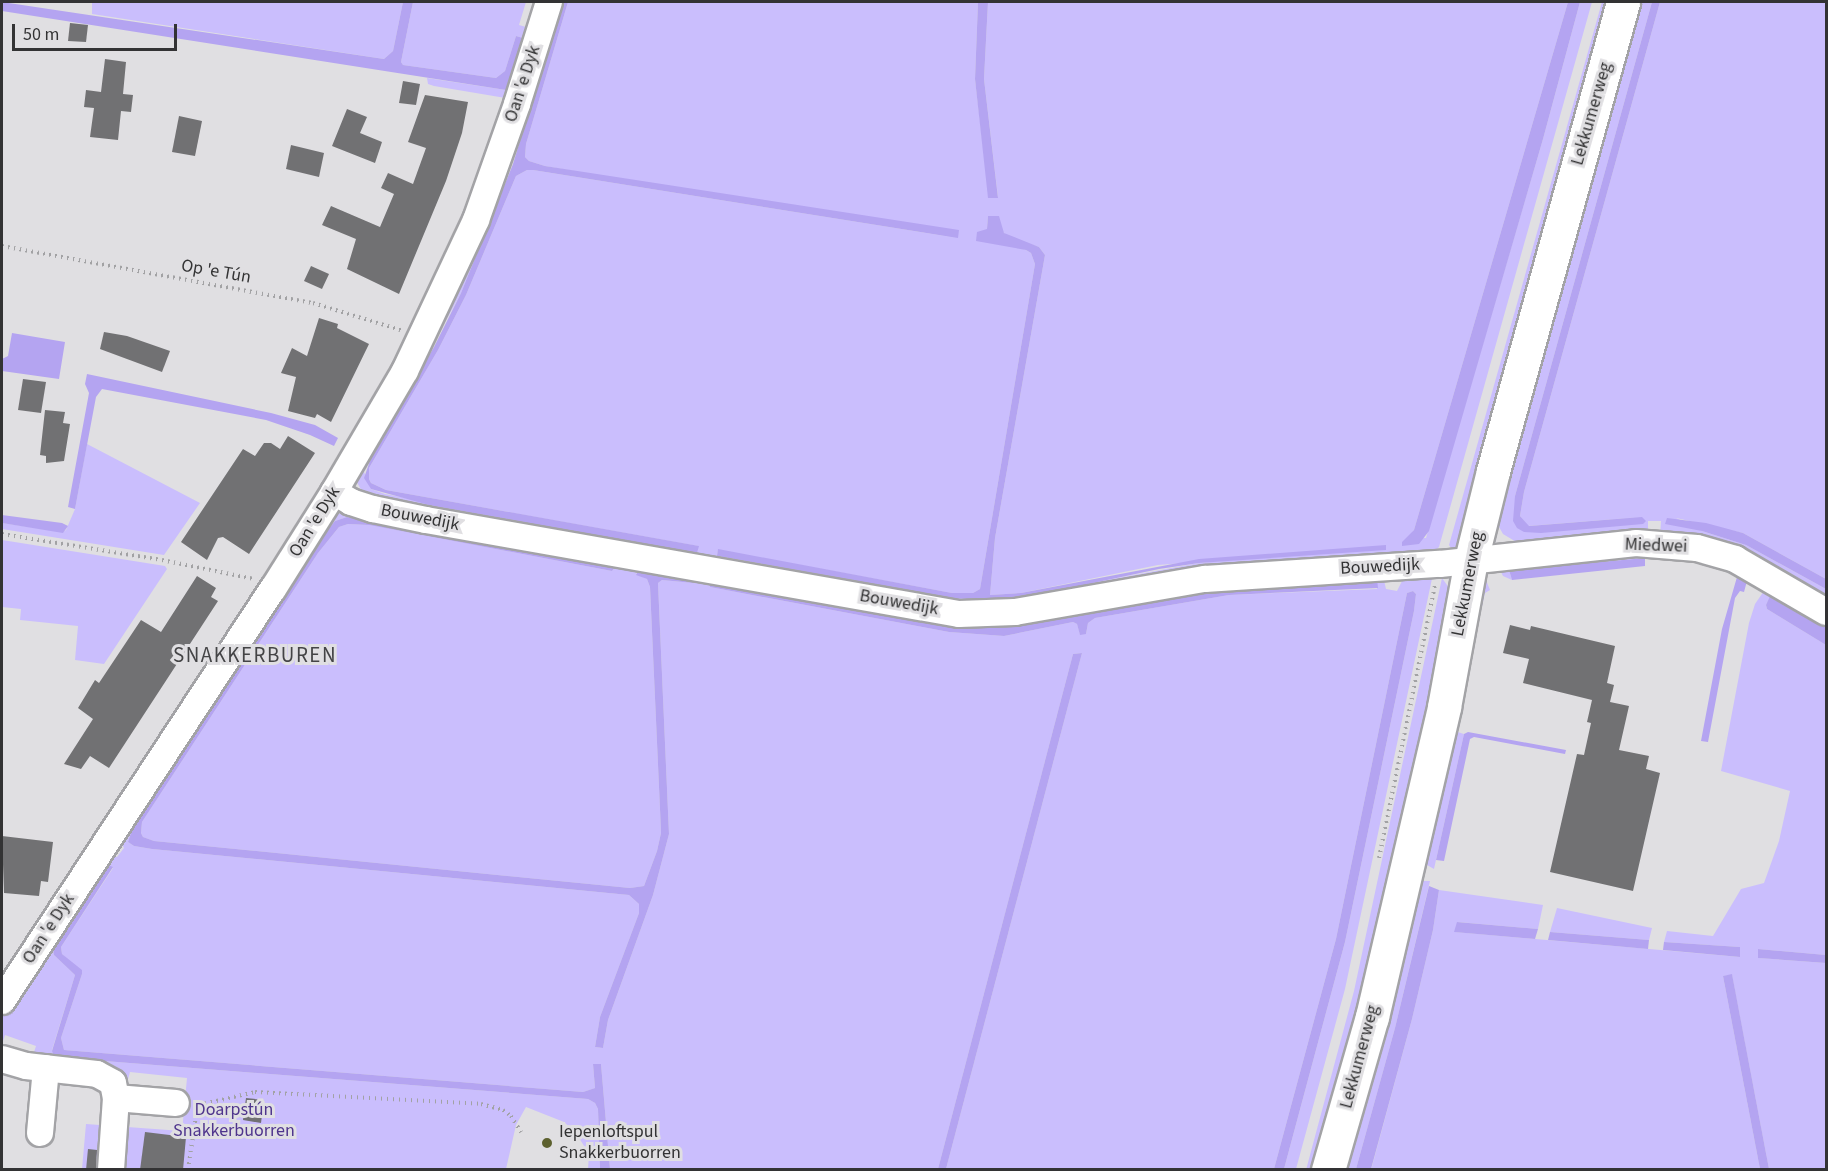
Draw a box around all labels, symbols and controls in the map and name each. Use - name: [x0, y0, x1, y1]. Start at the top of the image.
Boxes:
- scale bar: [15, 12, 180, 50]
- text: 50 m: [23, 22, 59, 47]
- street label: Oan 'e Dyk: [500, 43, 546, 125]
- street label: Lekkumerweg: [1567, 60, 1617, 168]
- street label: Op 'e Tún: [179, 255, 253, 289]
- street label: Oan 'e Dyk: [285, 483, 345, 561]
- street label: Bouwedijk: [379, 500, 461, 536]
- street label: Lekkumerweg: [1447, 530, 1489, 638]
- street label: Miedwei: [1624, 534, 1688, 558]
- street label: Bouwedijk: [1340, 554, 1420, 580]
- street label: Bouwedijk: [858, 585, 940, 621]
- district label: SNAKKERBUREN: [173, 642, 337, 668]
- street label: Oan 'e Dyk: [18, 890, 80, 968]
- street label: Lekkumerweg: [1336, 1003, 1384, 1111]
- park label: Doarpstún Snakkerbuorren: [173, 1100, 295, 1142]
- place label: Iepenloftspul Snakkerbuorren: [559, 1122, 681, 1164]
- marker: Iepenloftspul Snakkerbuorren: [540, 1136, 554, 1150]

